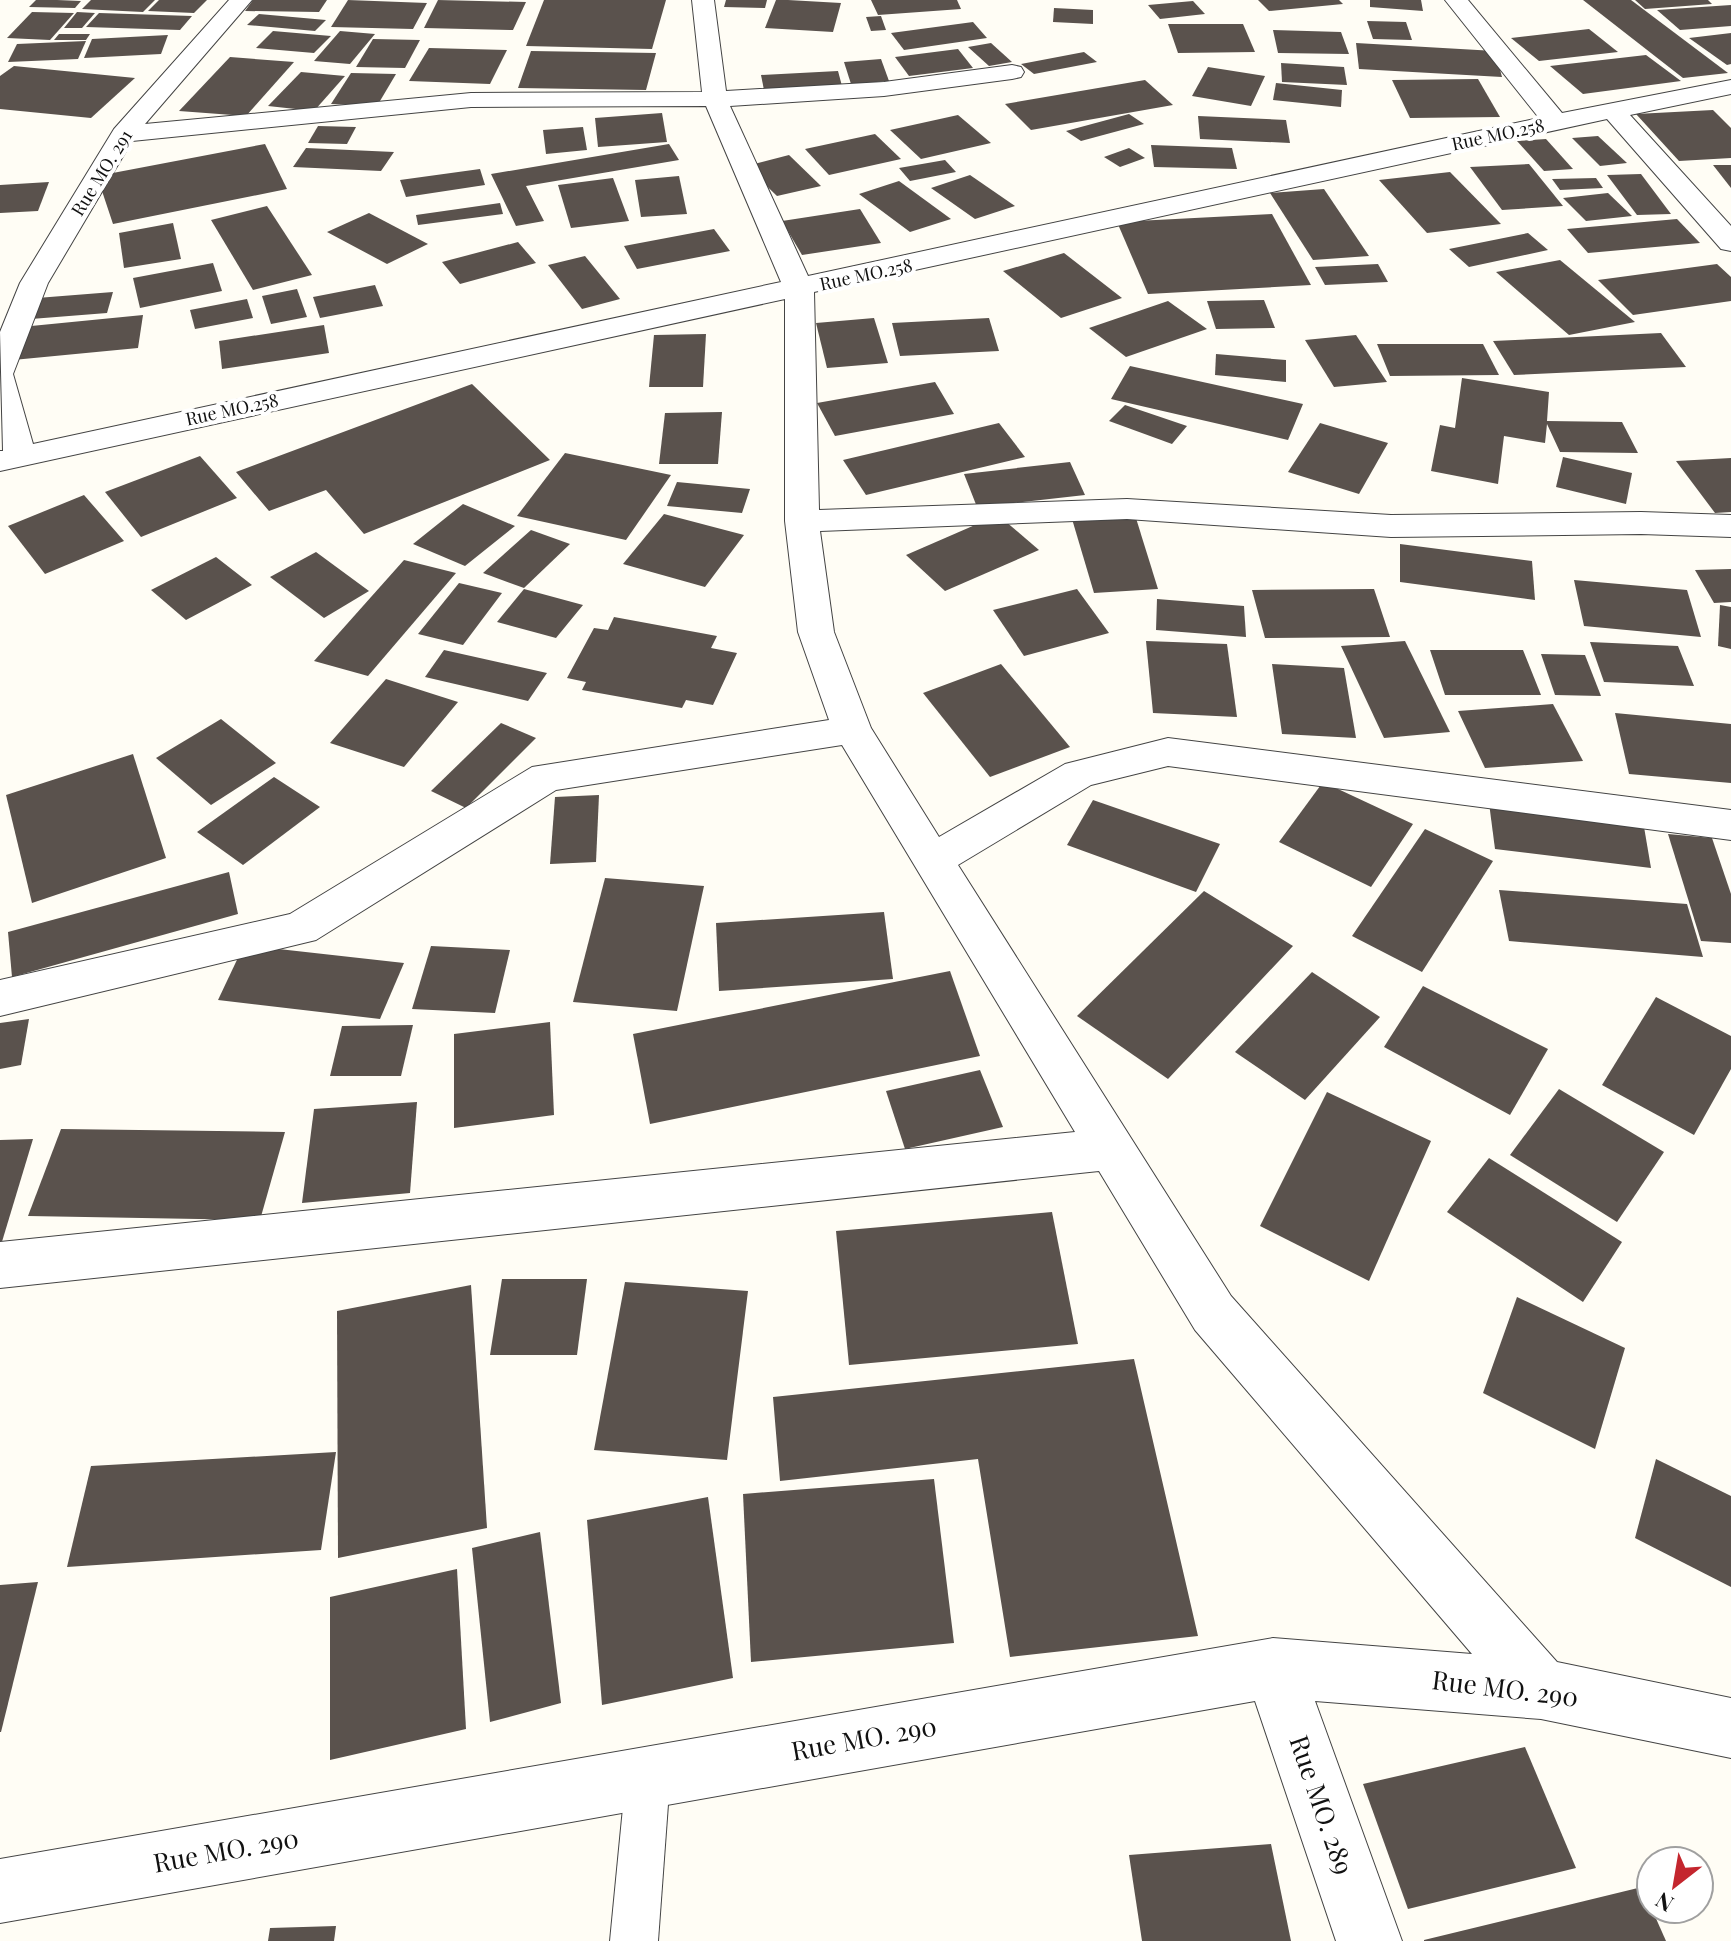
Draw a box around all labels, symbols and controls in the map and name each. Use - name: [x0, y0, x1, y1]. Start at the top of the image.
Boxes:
- street label: Rue MO.258: [1449, 112, 1546, 156]
- street label: Rue MO. 291: [65, 124, 137, 220]
- street label: Rue MO.258: [817, 252, 914, 296]
- street label: Rue MO.258: [183, 387, 280, 431]
- street label: Rue MO. 290: [1430, 1661, 1580, 1714]
- street label: Rue MO. 290: [788, 1708, 939, 1768]
- street label: Rue MO. 289: [1282, 1730, 1363, 1879]
- street label: Rue MO. 290: [150, 1820, 301, 1880]
- north arrow: [1635, 1845, 1715, 1925]
- text: N: [1650, 1886, 1679, 1920]

